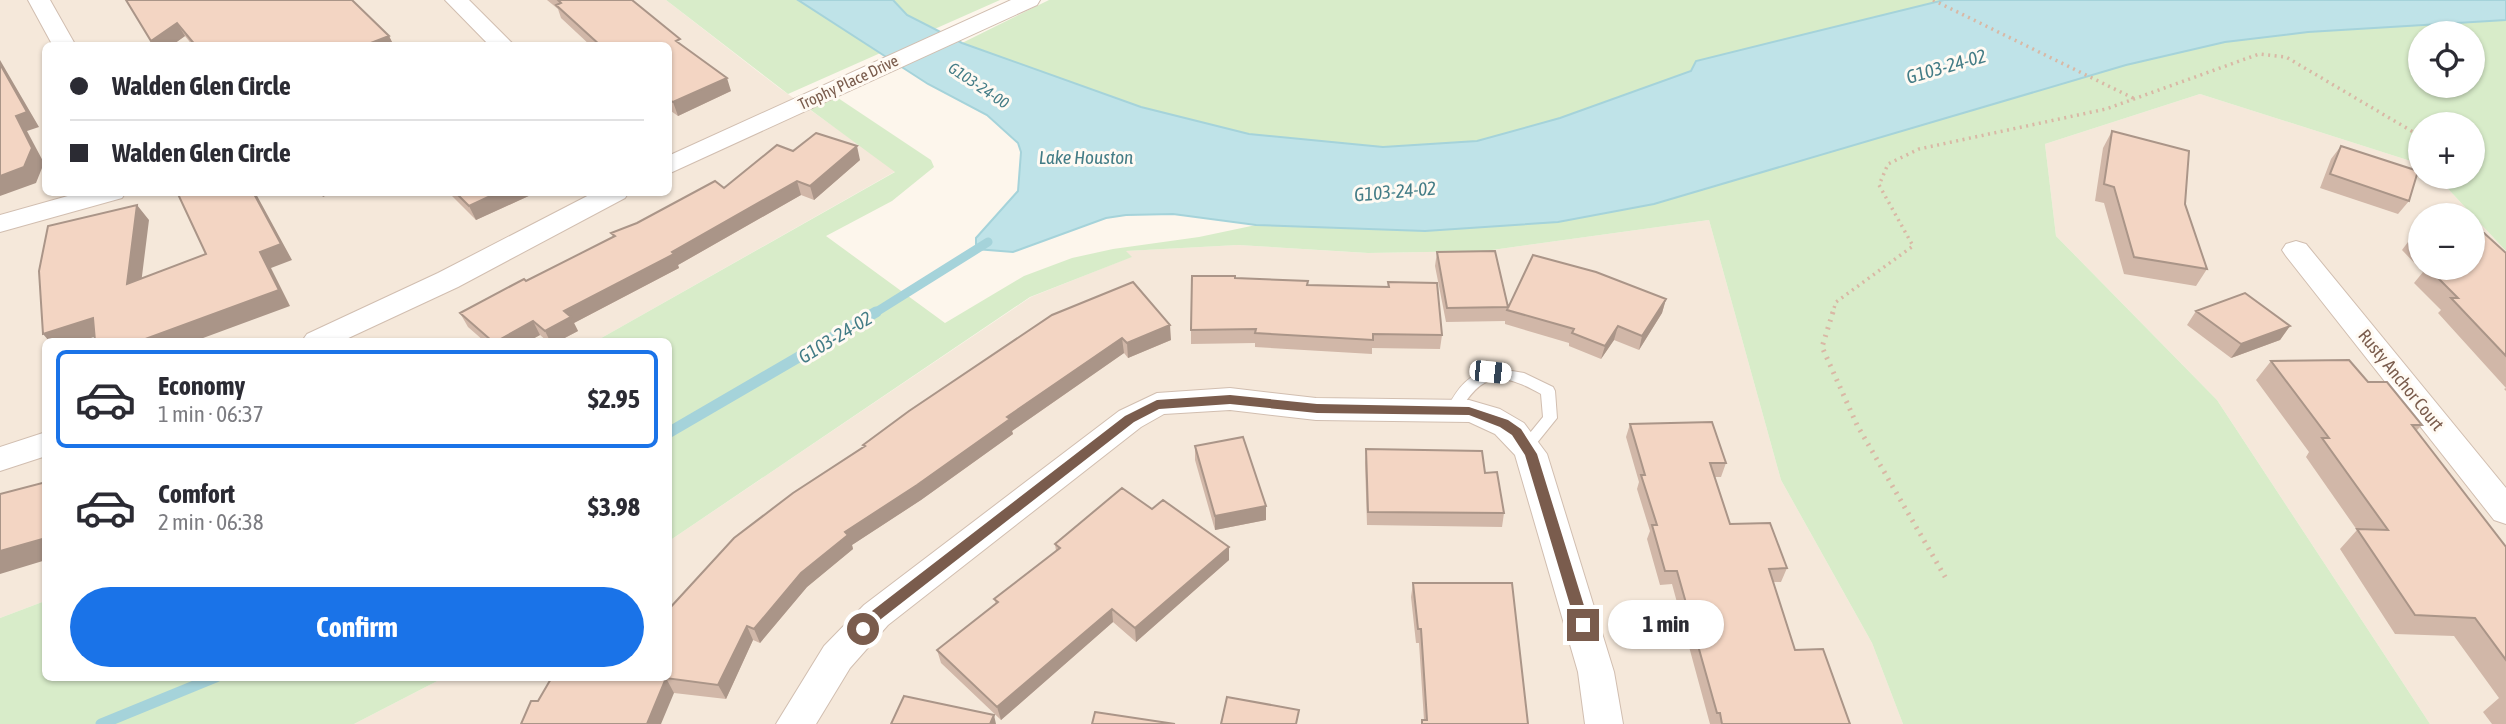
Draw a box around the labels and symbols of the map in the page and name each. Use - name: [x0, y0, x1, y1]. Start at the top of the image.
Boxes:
- water label: G103-24-02: [1904, 44, 1989, 88]
- street label: Trophy Place Drive: [795, 51, 901, 114]
- water label: G103-24-00: [945, 58, 1013, 112]
- water label: Lake Houston: [1039, 146, 1133, 168]
- water label: G103-24-02: [1353, 176, 1437, 206]
- water label: G103-24-02: [794, 306, 876, 368]
- street label: Rusty Anchor Court: [2354, 325, 2449, 434]
- car: [1469, 359, 1512, 385]
- callout: 1 min: [1608, 600, 1723, 650]
- route end: [1567, 609, 1599, 641]
- route start: [847, 613, 879, 645]

